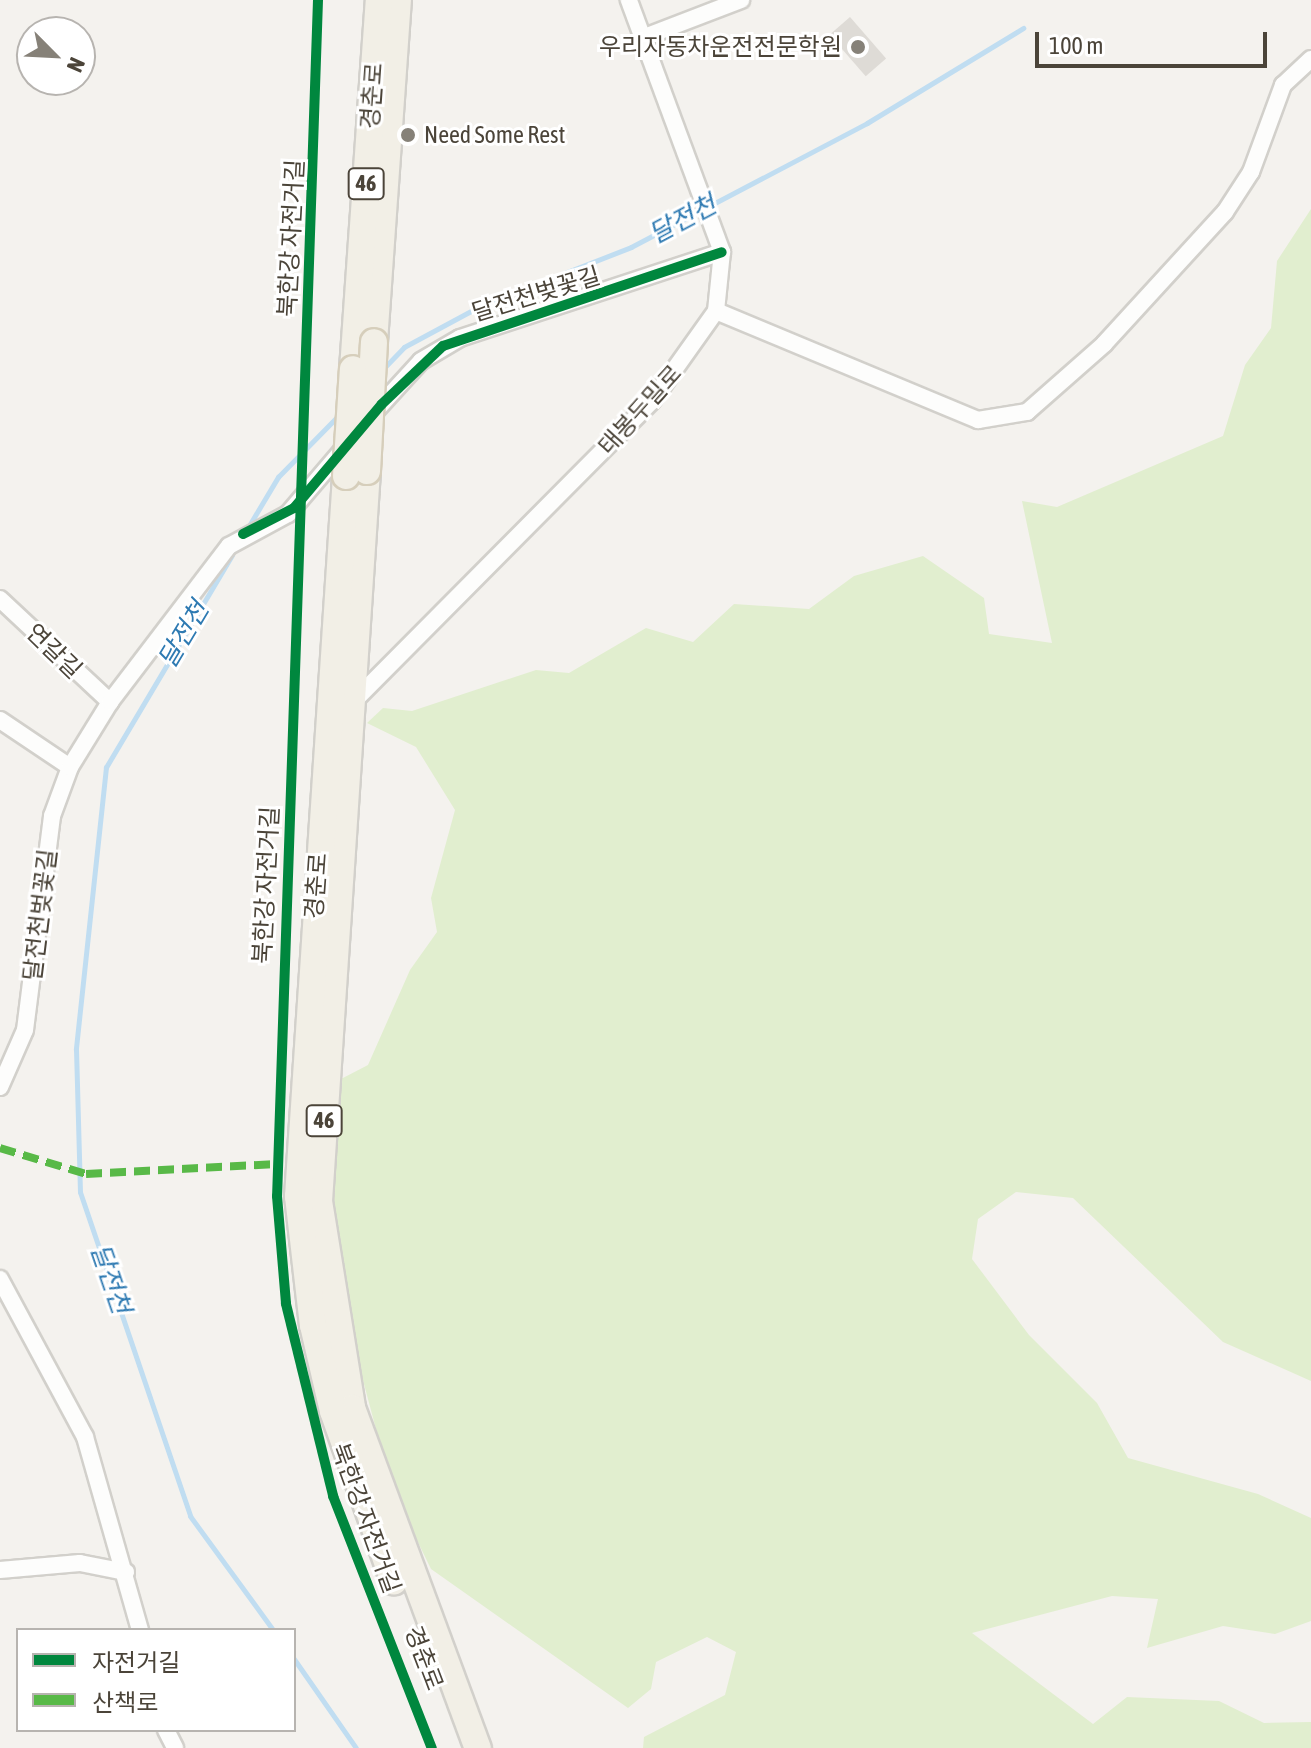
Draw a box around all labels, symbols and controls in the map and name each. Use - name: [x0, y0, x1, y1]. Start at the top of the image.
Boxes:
- north arrow: [16, 16, 96, 96]
- scale bar: [1039, 16, 1271, 66]
- text: 100 m: [1049, 32, 1103, 59]
- place label: 우리자동차운전전문학원: [599, 33, 842, 61]
- marker: 우리자동차운전전문학원: [849, 38, 867, 56]
- text: N: [62, 54, 91, 76]
- street label: 경춘로: [355, 62, 389, 130]
- place label: Need Some Rest: [424, 121, 565, 149]
- marker: Need Some Rest: [399, 126, 417, 144]
- street label: 북한강 자전거길: [272, 158, 310, 318]
- road number: 46: [346, 166, 386, 202]
- water label: 달전천: [644, 189, 722, 251]
- street label: 달전천벚꽃길: [468, 261, 604, 327]
- street label: 태봉두밀로: [592, 359, 688, 461]
- water label: 달전천: [152, 596, 216, 674]
- street label: 연갈길: [20, 618, 88, 684]
- street label: 북한강 자전거길: [247, 805, 285, 965]
- street label: 달전천벚꽃길: [18, 847, 62, 983]
- street label: 경춘로: [299, 852, 333, 920]
- road number: 46: [304, 1103, 344, 1139]
- water label: 달전천: [84, 1240, 136, 1318]
- street label: 북한강 자전거길: [325, 1439, 407, 1597]
- street label: 경춘로: [399, 1622, 449, 1694]
- legend: [16, 1628, 296, 1732]
- text: 자전거길: [92, 1649, 180, 1676]
- text: 산책로: [92, 1689, 158, 1716]

